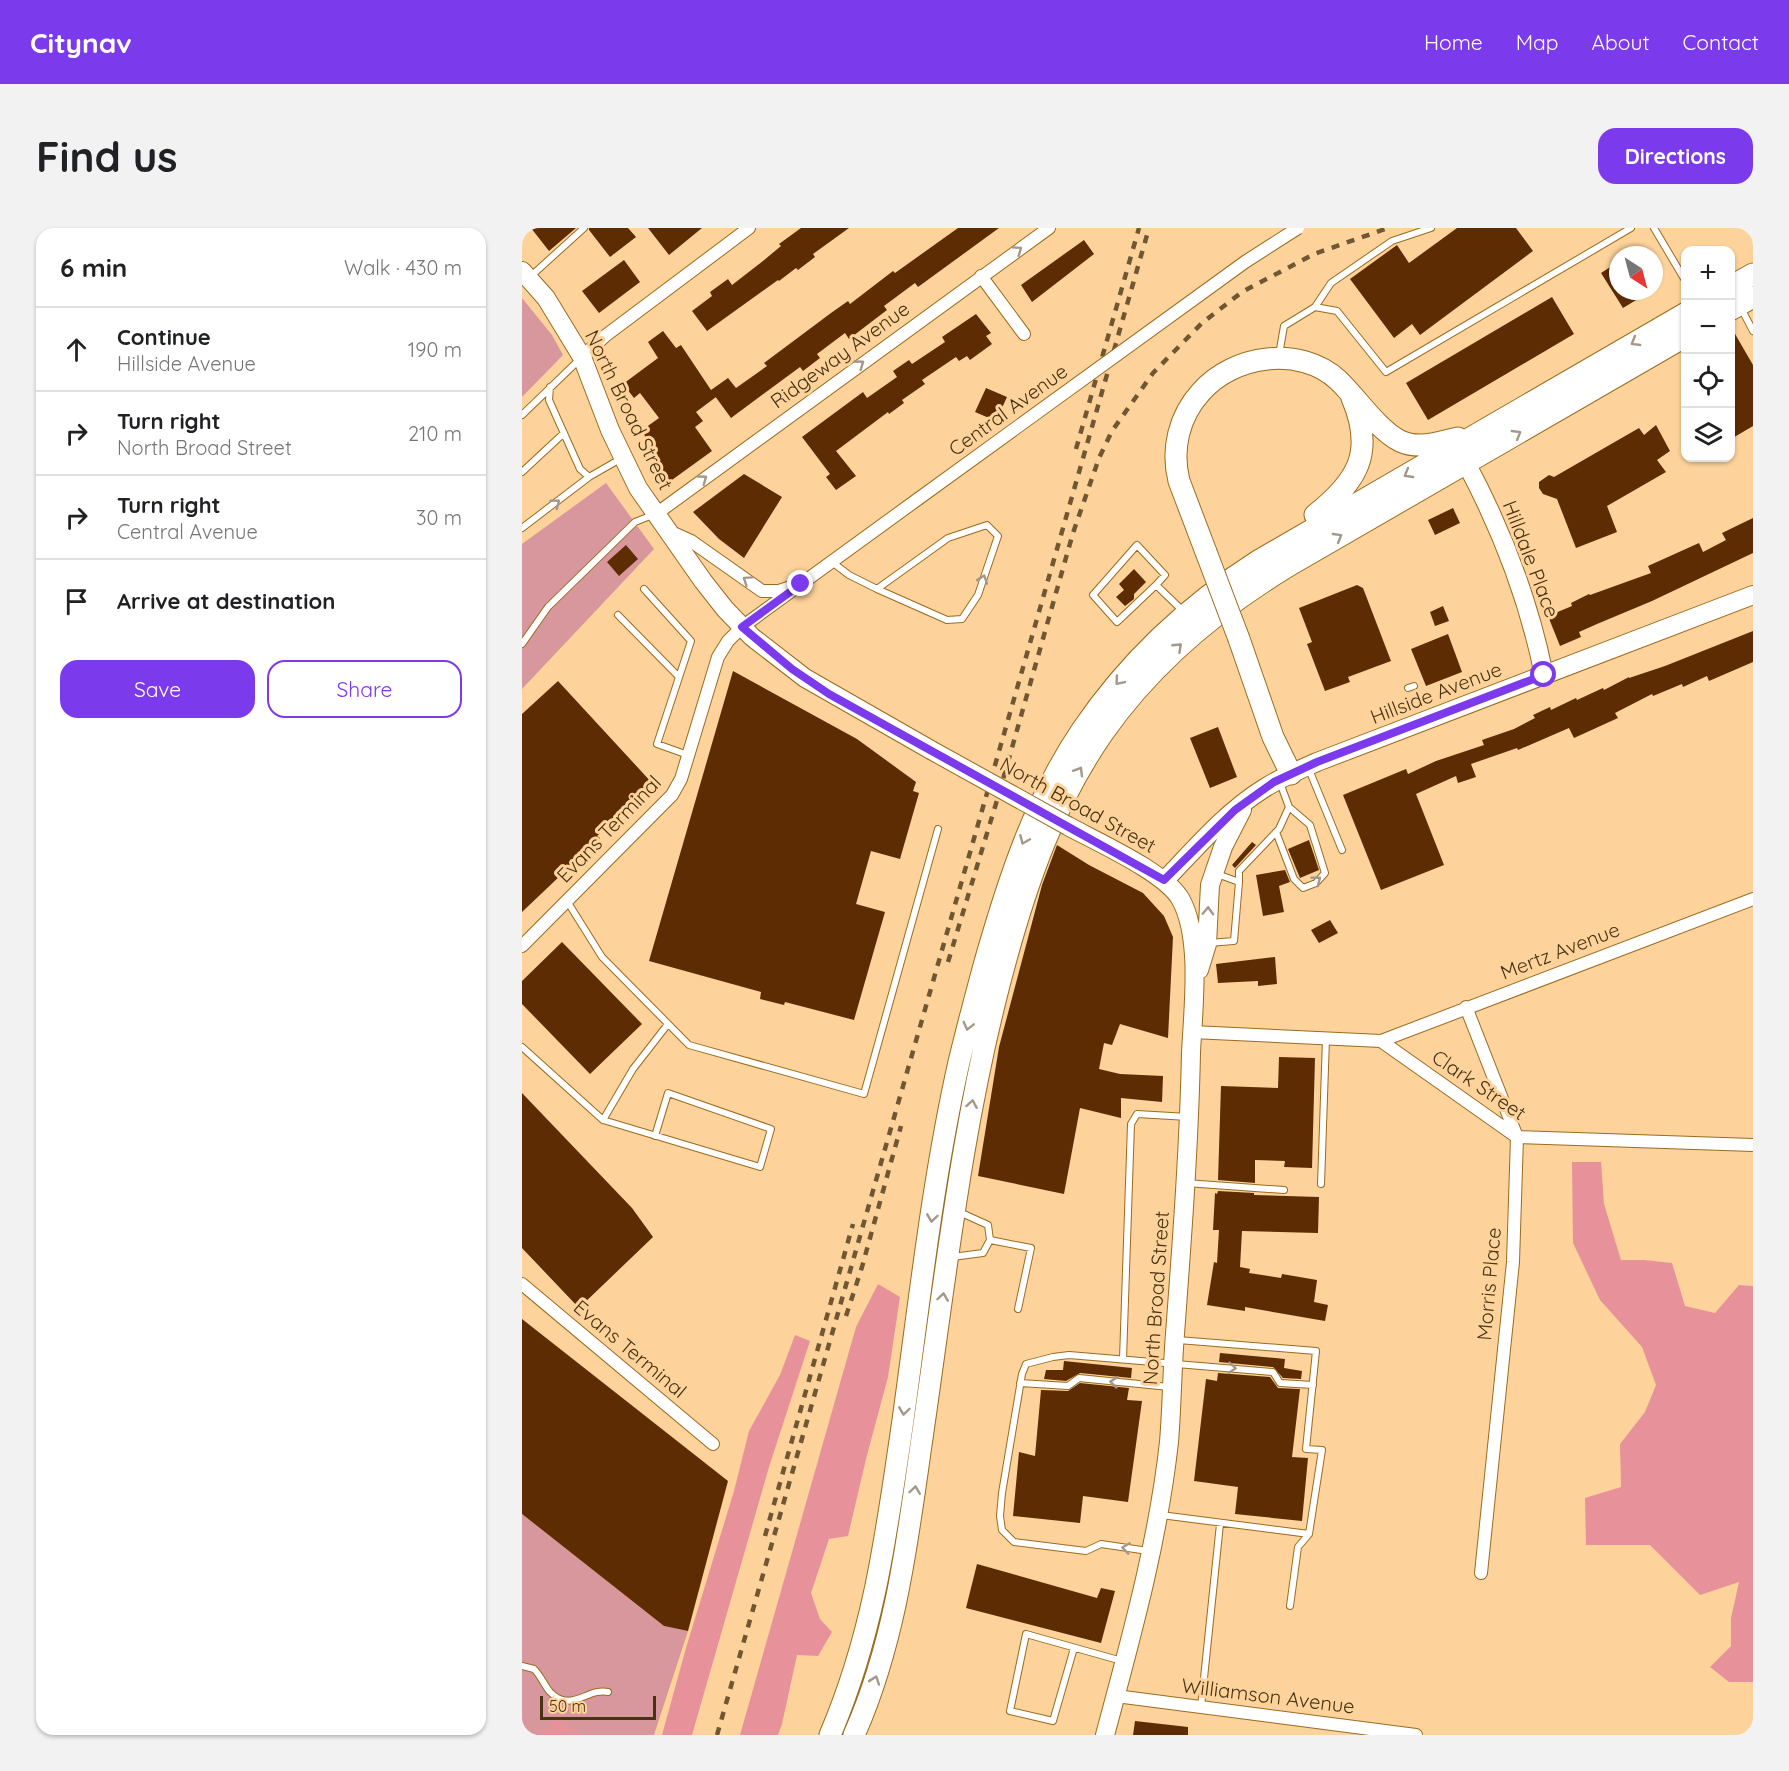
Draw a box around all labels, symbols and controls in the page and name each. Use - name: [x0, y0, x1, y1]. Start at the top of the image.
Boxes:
- text: Citynav: [30, 25, 132, 60]
- text: Home: [1424, 29, 1483, 55]
- text: Map: [1516, 29, 1559, 55]
- text: About: [1592, 29, 1650, 55]
- text: Contact: [1683, 29, 1759, 55]
- button: Directions: [1598, 128, 1753, 184]
- text: Find us: [36, 130, 178, 183]
- one-way arrow: [1012, 246, 1023, 257]
- north arrow: [1609, 246, 1663, 300]
- map controls: [1681, 246, 1735, 462]
- button: +: [1681, 246, 1735, 300]
- text: 6 min: [60, 251, 127, 284]
- text: Walk · 430 m: [344, 255, 462, 280]
- street label: Ridgeway Avenue: [765, 296, 914, 413]
- button: −: [1681, 300, 1735, 354]
- text: Continue: [117, 323, 211, 351]
- street label: North Broad Street: [580, 326, 679, 494]
- icon: ahead: [60, 333, 93, 366]
- one-way arrow: [1631, 335, 1641, 346]
- text: 190 m: [408, 337, 462, 362]
- text: Hillside Avenue: [117, 351, 256, 376]
- button: locate: [1681, 354, 1735, 408]
- street label: Central Avenue: [943, 358, 1072, 461]
- one-way arrow: [854, 360, 865, 371]
- text: Turn right: [117, 407, 221, 435]
- button: layers: [1681, 408, 1735, 462]
- icon: right: [60, 417, 93, 450]
- text: 210 m: [408, 421, 462, 446]
- one-way arrow: [1511, 430, 1521, 441]
- text: North Broad Street: [117, 435, 292, 460]
- one-way arrow: [1404, 467, 1414, 478]
- one-way arrow: [696, 476, 707, 487]
- text: Turn right: [117, 491, 221, 519]
- street label: Hilldale Place: [1498, 497, 1565, 621]
- one-way arrow: [549, 499, 560, 510]
- icon: right: [60, 501, 93, 534]
- text: 30 m: [416, 505, 462, 530]
- text: Central Avenue: [117, 519, 258, 544]
- one-way arrow: [1332, 533, 1342, 544]
- route end: [787, 570, 813, 596]
- one-way arrow: [976, 574, 989, 585]
- one-way arrow: [743, 576, 754, 587]
- icon: arrive: [60, 585, 93, 618]
- text: Arrive at destination: [117, 587, 335, 615]
- one-way arrow: [1171, 644, 1182, 655]
- street label: Hillside Avenue: [1367, 656, 1505, 729]
- button: Save: [60, 660, 255, 718]
- button: Share: [267, 660, 462, 718]
- route start: [1530, 661, 1556, 687]
- one-way arrow: [1116, 674, 1127, 685]
- street label: North Broad Street: [996, 751, 1161, 858]
- one-way arrow: [1072, 767, 1083, 777]
- street label: Evans Terminal: [551, 770, 666, 888]
- one-way arrow: [1019, 833, 1031, 844]
- one-way arrow: [1310, 876, 1321, 887]
- one-way arrow: [1201, 907, 1214, 916]
- street label: Mertz Avenue: [1497, 916, 1623, 985]
- one-way arrow: [963, 1021, 975, 1031]
- street label: Clark Street: [1427, 1044, 1531, 1125]
- one-way arrow: [965, 1099, 978, 1109]
- street label: North Broad Street: [1137, 1210, 1174, 1386]
- one-way arrow: [926, 1213, 939, 1222]
- street label: Morris Place: [1471, 1226, 1506, 1342]
- one-way arrow: [936, 1292, 948, 1302]
- street label: Evans Terminal: [569, 1294, 692, 1403]
- one-way arrow: [1227, 1361, 1236, 1374]
- one-way arrow: [1110, 1377, 1119, 1389]
- one-way arrow: [898, 1406, 910, 1415]
- one-way arrow: [908, 1485, 920, 1495]
- one-way arrow: [1122, 1542, 1131, 1555]
- street label: Williamson Avenue: [1180, 1672, 1356, 1719]
- one-way arrow: [868, 1675, 880, 1686]
- scale bar: [540, 1693, 656, 1720]
- text: 50 m: [549, 1696, 586, 1716]

